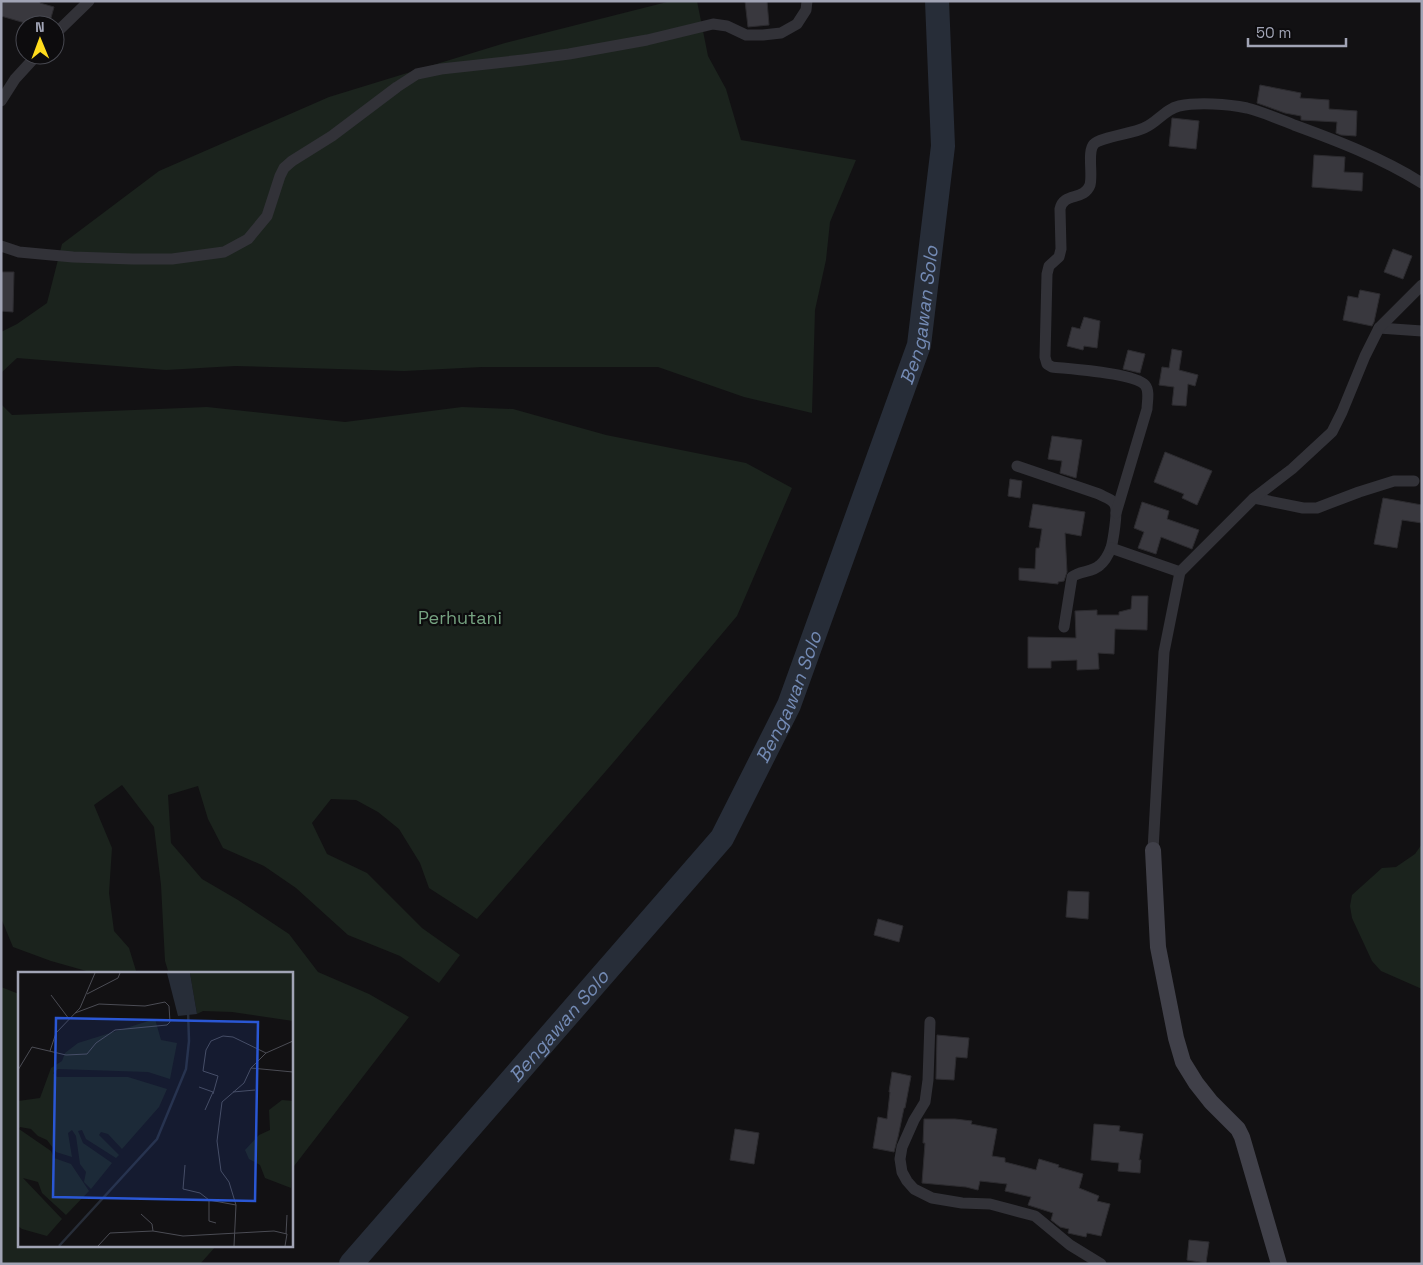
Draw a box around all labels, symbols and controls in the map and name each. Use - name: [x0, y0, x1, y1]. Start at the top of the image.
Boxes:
- north arrow: [15, 15, 65, 65]
- scale bar: [1248, 15, 1346, 47]
- text: N: [35, 18, 45, 36]
- text: 50 m: [1256, 23, 1291, 42]
- water label: Bengawan Solo: [894, 243, 944, 388]
- park label: Perhutani: [418, 606, 502, 629]
- water label: Bengawan Solo: [750, 627, 828, 767]
- water label: Bengawan Solo: [503, 964, 615, 1087]
- inset map: [18, 972, 292, 1248]

